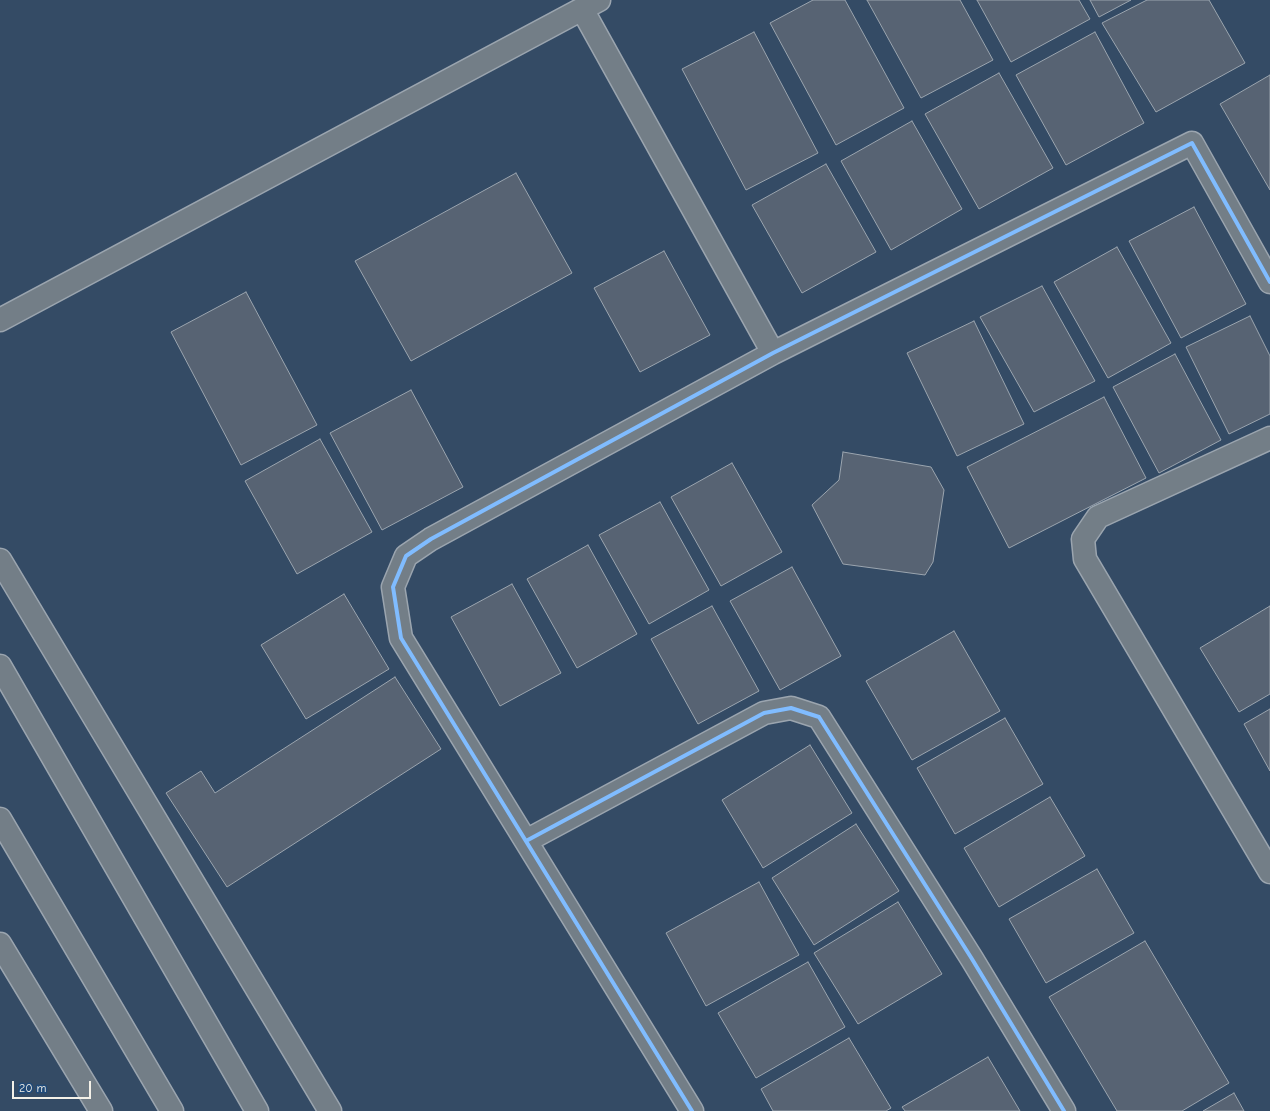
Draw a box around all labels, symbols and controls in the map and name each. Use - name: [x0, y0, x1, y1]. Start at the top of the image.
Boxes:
- scale bar: [14, 1073, 93, 1099]
- text: 20 m: [19, 1081, 47, 1095]

